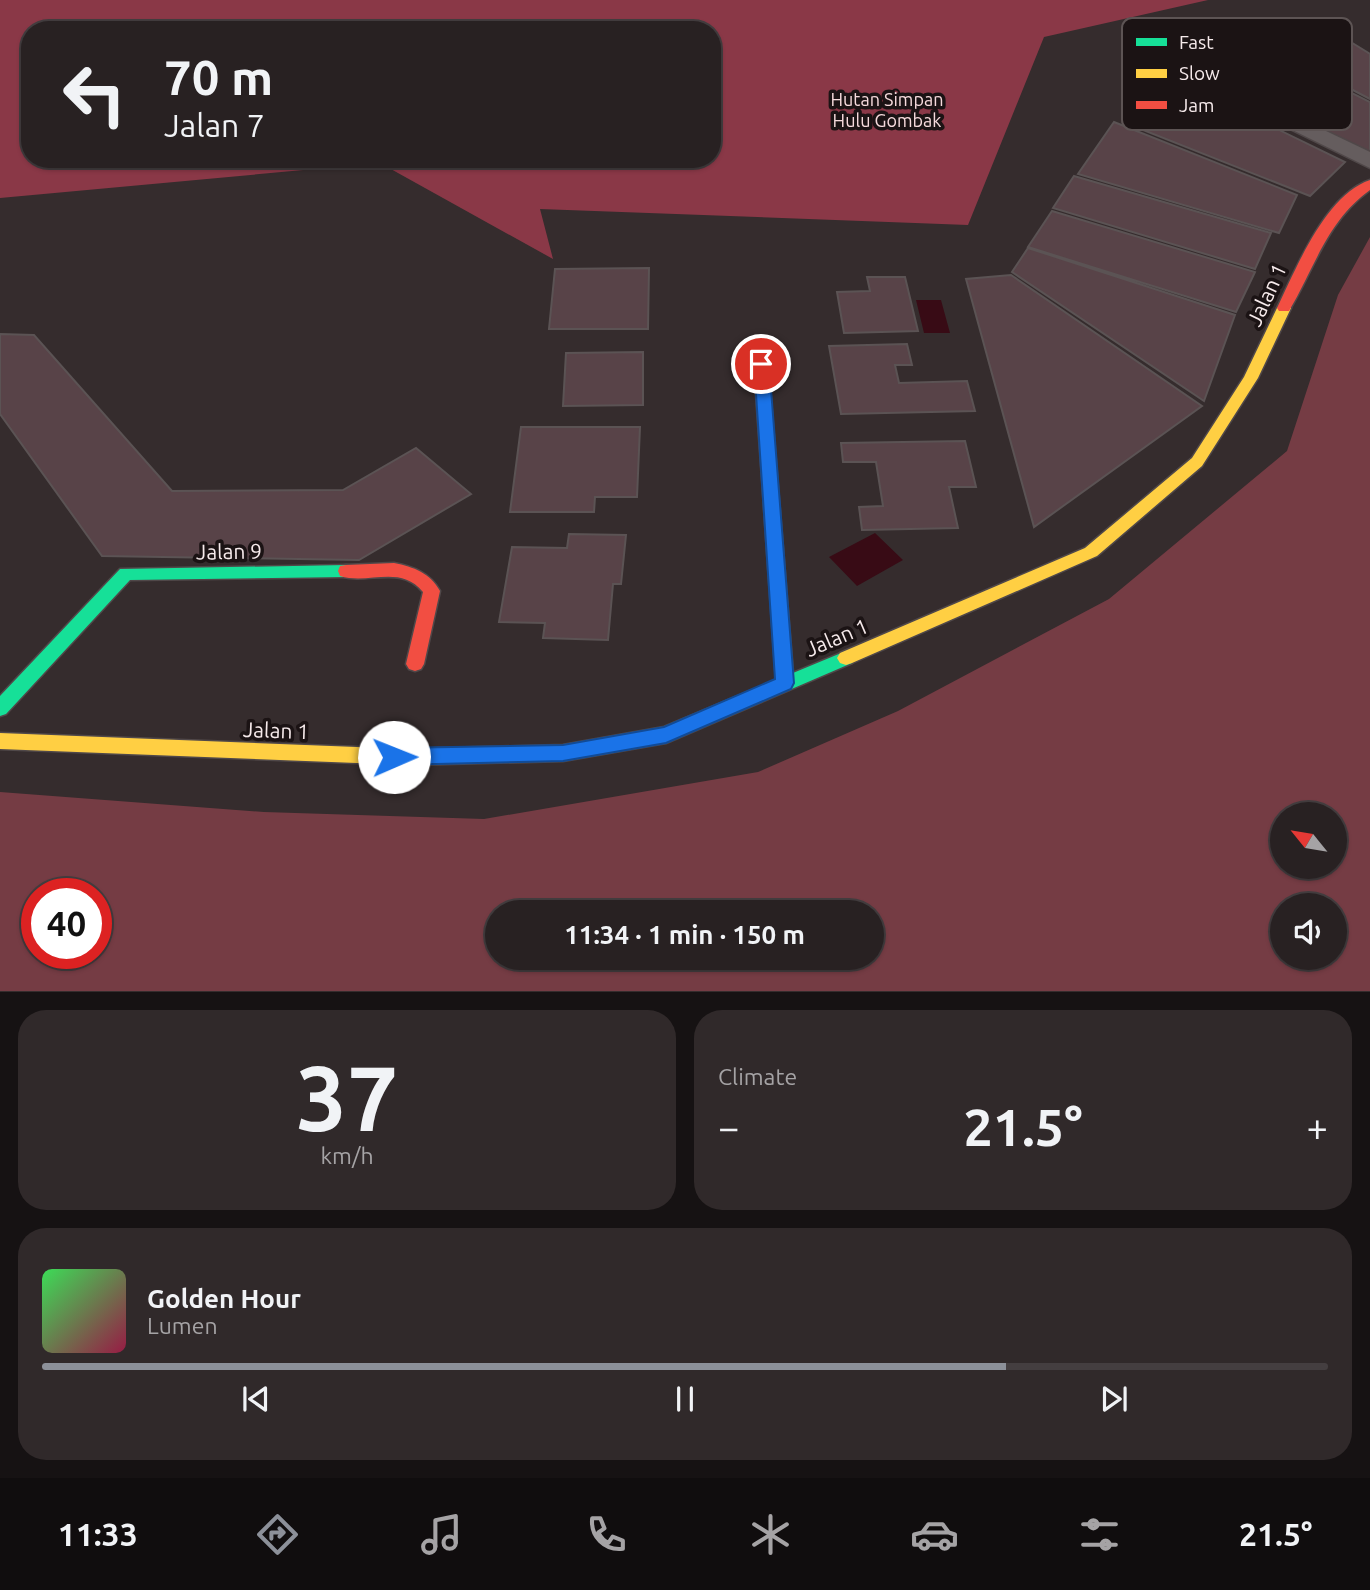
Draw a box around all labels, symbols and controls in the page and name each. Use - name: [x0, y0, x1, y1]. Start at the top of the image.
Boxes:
- legend: [1122, 18, 1352, 130]
- text: Fast: [1179, 31, 1214, 53]
- icon: left: [49, 49, 140, 140]
- text: 70 m: [164, 49, 273, 104]
- text: Slow: [1179, 62, 1220, 84]
- park label: Hutan Simpan Hulu Gombak: [831, 89, 943, 130]
- text: Jam: [1179, 94, 1215, 116]
- text: Jalan 7: [164, 107, 265, 143]
- street label: Jalan 1: [1241, 260, 1291, 330]
- pin: [731, 334, 791, 394]
- icon: arrive: [742, 345, 780, 383]
- street label: Jalan 9: [196, 538, 262, 564]
- street label: Jalan 1: [801, 613, 872, 661]
- street label: Jalan 1: [243, 717, 309, 743]
- position arrow: [357, 720, 431, 794]
- north arrow: [1270, 802, 1348, 878]
- map controls: [1270, 802, 1347, 970]
- speed limit sign: 40: [21, 878, 112, 969]
- button: sound: [1270, 893, 1347, 970]
- text: 11:34 · 1 min · 150 m: [564, 920, 805, 949]
- text: 37: [296, 1046, 398, 1148]
- text: Climate: [718, 1064, 797, 1089]
- text: 21.5°: [963, 1098, 1083, 1156]
- text: −: [718, 1106, 739, 1148]
- text: +: [1307, 1106, 1328, 1148]
- text: km/h: [320, 1143, 374, 1168]
- text: Golden Hour: [147, 1284, 301, 1313]
- text: Lumen: [147, 1313, 218, 1338]
- icon: previous: [237, 1380, 275, 1418]
- icon: pause: [666, 1380, 704, 1418]
- icon: next: [1095, 1380, 1133, 1418]
- icon: directions: [253, 1510, 302, 1559]
- icon: music: [417, 1510, 466, 1559]
- icon: phone: [582, 1510, 631, 1559]
- icon: climate: [746, 1510, 795, 1559]
- icon: car: [910, 1510, 959, 1559]
- icon: filters: [1075, 1510, 1124, 1559]
- text: 11:33: [58, 1516, 138, 1552]
- text: 21.5°: [1239, 1516, 1312, 1552]

